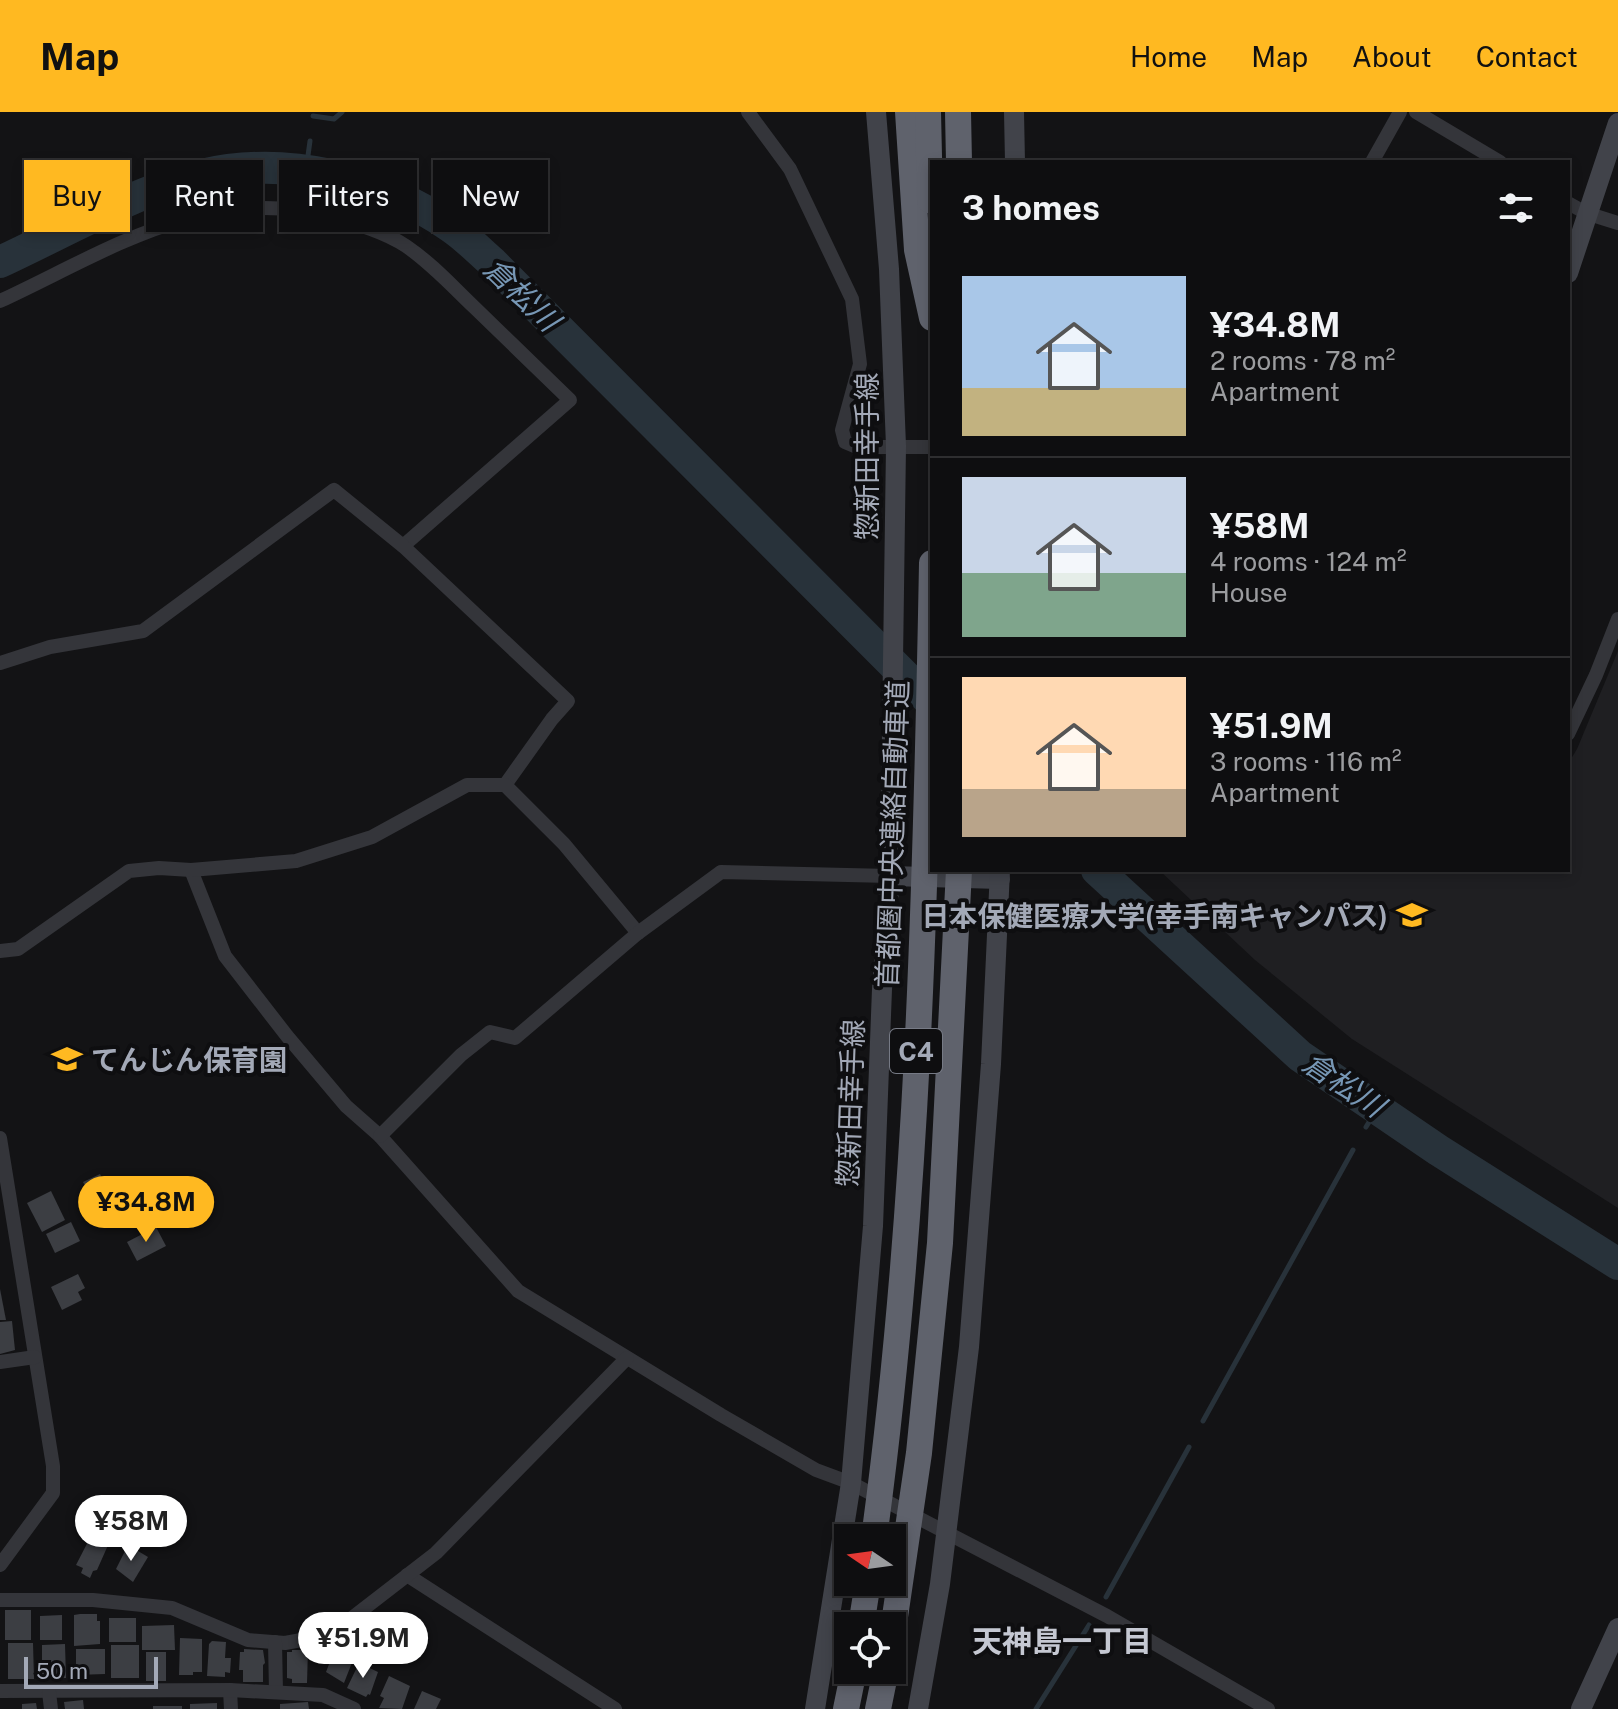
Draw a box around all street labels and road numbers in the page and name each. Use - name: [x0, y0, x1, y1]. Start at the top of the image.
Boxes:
- street label: 惣新田幸手線: [850, 372, 883, 540]
- street label: 首都圏中央連絡自動車道: [870, 680, 914, 988]
- street label: 惣新田幸手線: [831, 1018, 869, 1188]
- road number: C4: [890, 1029, 942, 1073]

